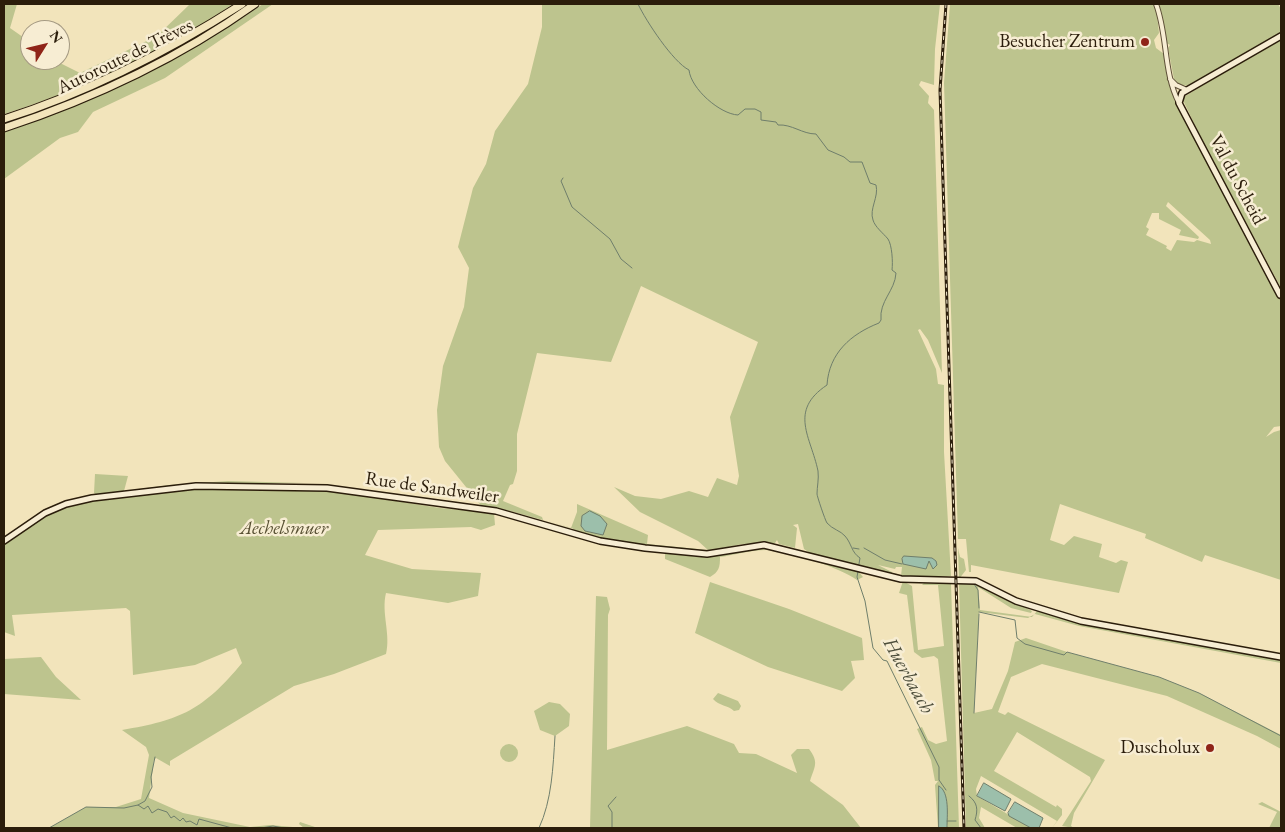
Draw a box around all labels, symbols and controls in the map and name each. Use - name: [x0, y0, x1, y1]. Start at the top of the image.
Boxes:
- street label: Autoroute de Trèves: [53, 14, 197, 100]
- north arrow: [20, 20, 70, 70]
- text: N: [46, 27, 67, 47]
- place label: Besucher Zentrum: [999, 31, 1135, 53]
- marker: Besucher Zentrum: [1139, 36, 1151, 48]
- street label: Val du Scheid: [1204, 131, 1270, 229]
- street label: Rue de Sandweiler: [364, 467, 500, 509]
- park label: Aechelsmuer: [240, 518, 328, 540]
- water label: Huerbaach: [877, 634, 939, 718]
- place label: Duscholux: [1120, 737, 1200, 759]
- marker: Duscholux: [1204, 742, 1216, 754]

